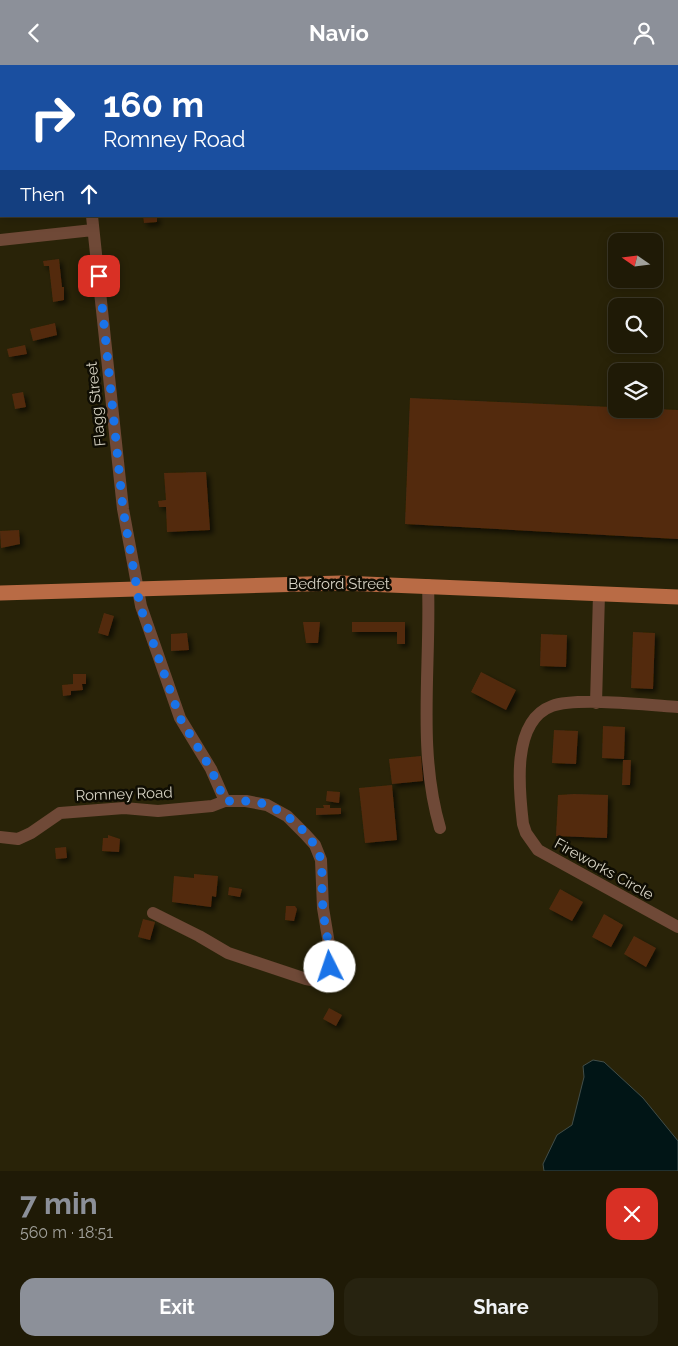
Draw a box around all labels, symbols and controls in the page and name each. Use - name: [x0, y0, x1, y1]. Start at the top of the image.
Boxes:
- icon: back: [20, 19, 48, 47]
- icon: person: [630, 19, 658, 47]
- text: Navio: [309, 20, 369, 46]
- text: 160 m: [103, 84, 204, 125]
- icon: right: [20, 85, 85, 150]
- text: Romney Road: [103, 126, 245, 152]
- icon: ahead: [75, 180, 103, 208]
- text: Then: [20, 183, 65, 205]
- north arrow: [608, 233, 662, 287]
- map controls: [608, 233, 663, 418]
- pin: [78, 255, 120, 297]
- icon: arrive: [85, 262, 113, 290]
- button: search: [608, 298, 663, 353]
- street label: Flagg Street: [83, 361, 109, 447]
- button: layers: [608, 363, 663, 418]
- street label: Bedford Street: [288, 575, 390, 593]
- street label: Romney Road: [75, 783, 173, 805]
- street label: Fireworks Circle: [551, 834, 657, 904]
- position arrow: [303, 940, 355, 992]
- text: 7 min: [20, 1186, 98, 1221]
- button: close: [606, 1188, 658, 1240]
- text: 560 m · 18:51: [20, 1223, 113, 1242]
- button: Exit: [20, 1278, 334, 1336]
- button: Share: [344, 1278, 658, 1336]

